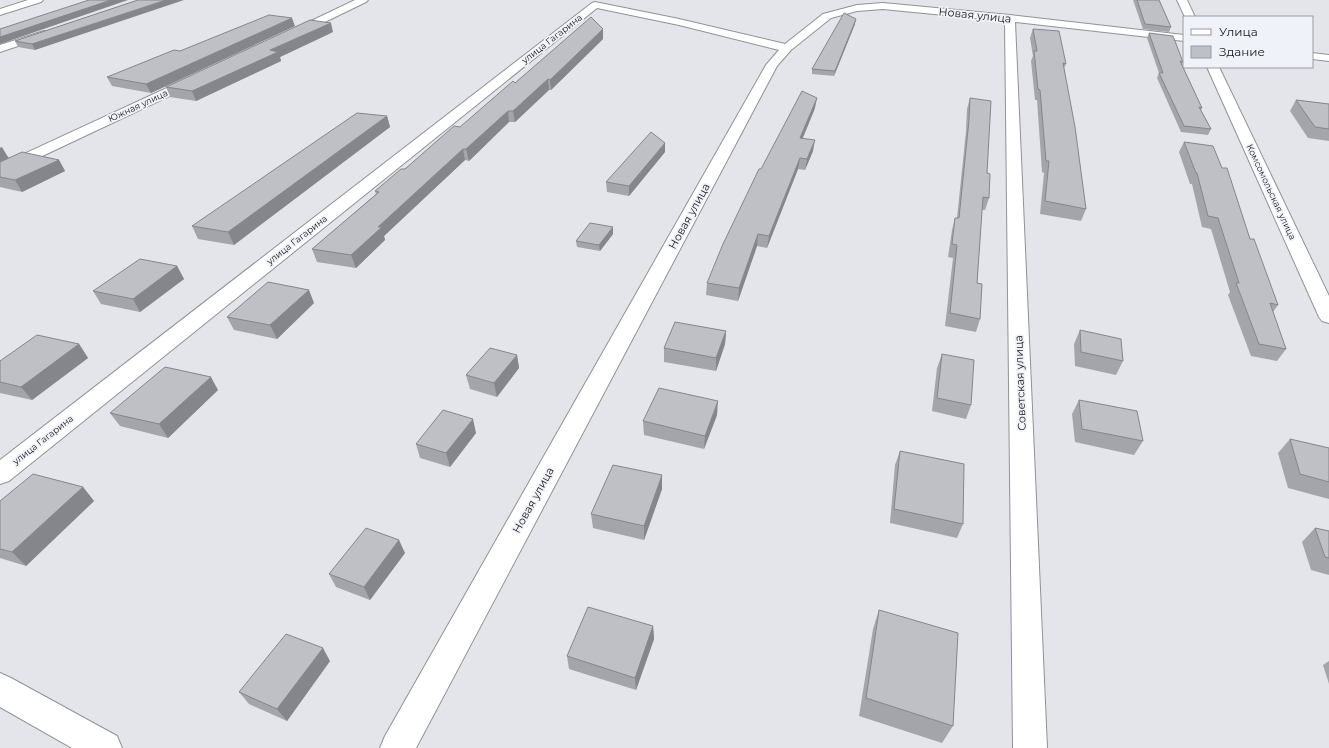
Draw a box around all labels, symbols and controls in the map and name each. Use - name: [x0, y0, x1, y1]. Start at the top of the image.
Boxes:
- street label: Новая улица: [938, 4, 1012, 26]
- street label: улица Гагарина: [518, 12, 584, 66]
- legend: [1183, 16, 1313, 68]
- text: Улица: [1219, 24, 1258, 39]
- text: Здание: [1219, 44, 1265, 59]
- street label: Южная улица: [106, 87, 169, 124]
- street label: Комсомольская улица: [1244, 142, 1299, 241]
- street label: Новая улица: [665, 181, 713, 251]
- street label: улица Гагарина: [263, 213, 329, 267]
- street label: Советская улица: [1011, 335, 1029, 431]
- street label: улица Гагарина: [9, 413, 75, 467]
- street label: Новая улица: [509, 465, 557, 535]

